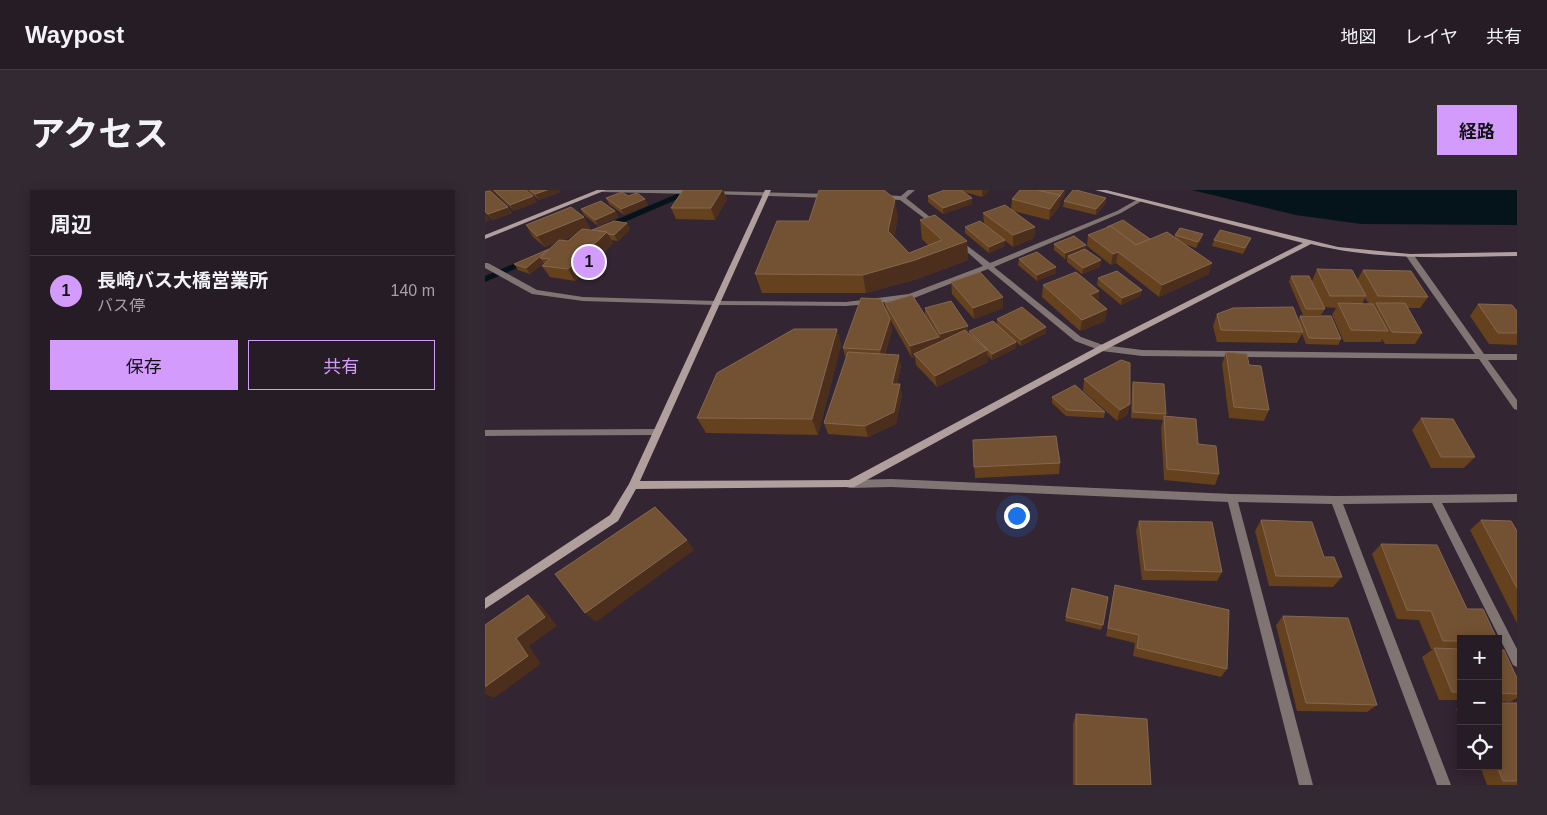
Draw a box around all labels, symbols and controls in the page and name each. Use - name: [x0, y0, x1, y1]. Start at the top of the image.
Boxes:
- text: Waypost: [25, 21, 124, 48]
- text: 地図: [1341, 27, 1377, 47]
- text: レイヤ: [1405, 27, 1458, 47]
- text: 共有: [1486, 27, 1522, 47]
- button: 経路: [1437, 105, 1517, 155]
- text: アクセス: [30, 114, 168, 153]
- text: 周辺: [50, 213, 92, 236]
- pin: 1: [573, 243, 605, 281]
- text: 長崎バス大橋営業所: [97, 270, 268, 291]
- text: 1: [62, 282, 70, 299]
- text: 140 m: [391, 282, 435, 299]
- text: バス停: [97, 297, 145, 314]
- button: 保存: [50, 340, 238, 390]
- button: 共有: [248, 340, 435, 390]
- your location: [1004, 503, 1030, 529]
- map controls: [1457, 635, 1502, 770]
- button: +: [1457, 635, 1502, 680]
- button: −: [1457, 680, 1502, 725]
- button: locate: [1457, 725, 1502, 770]

